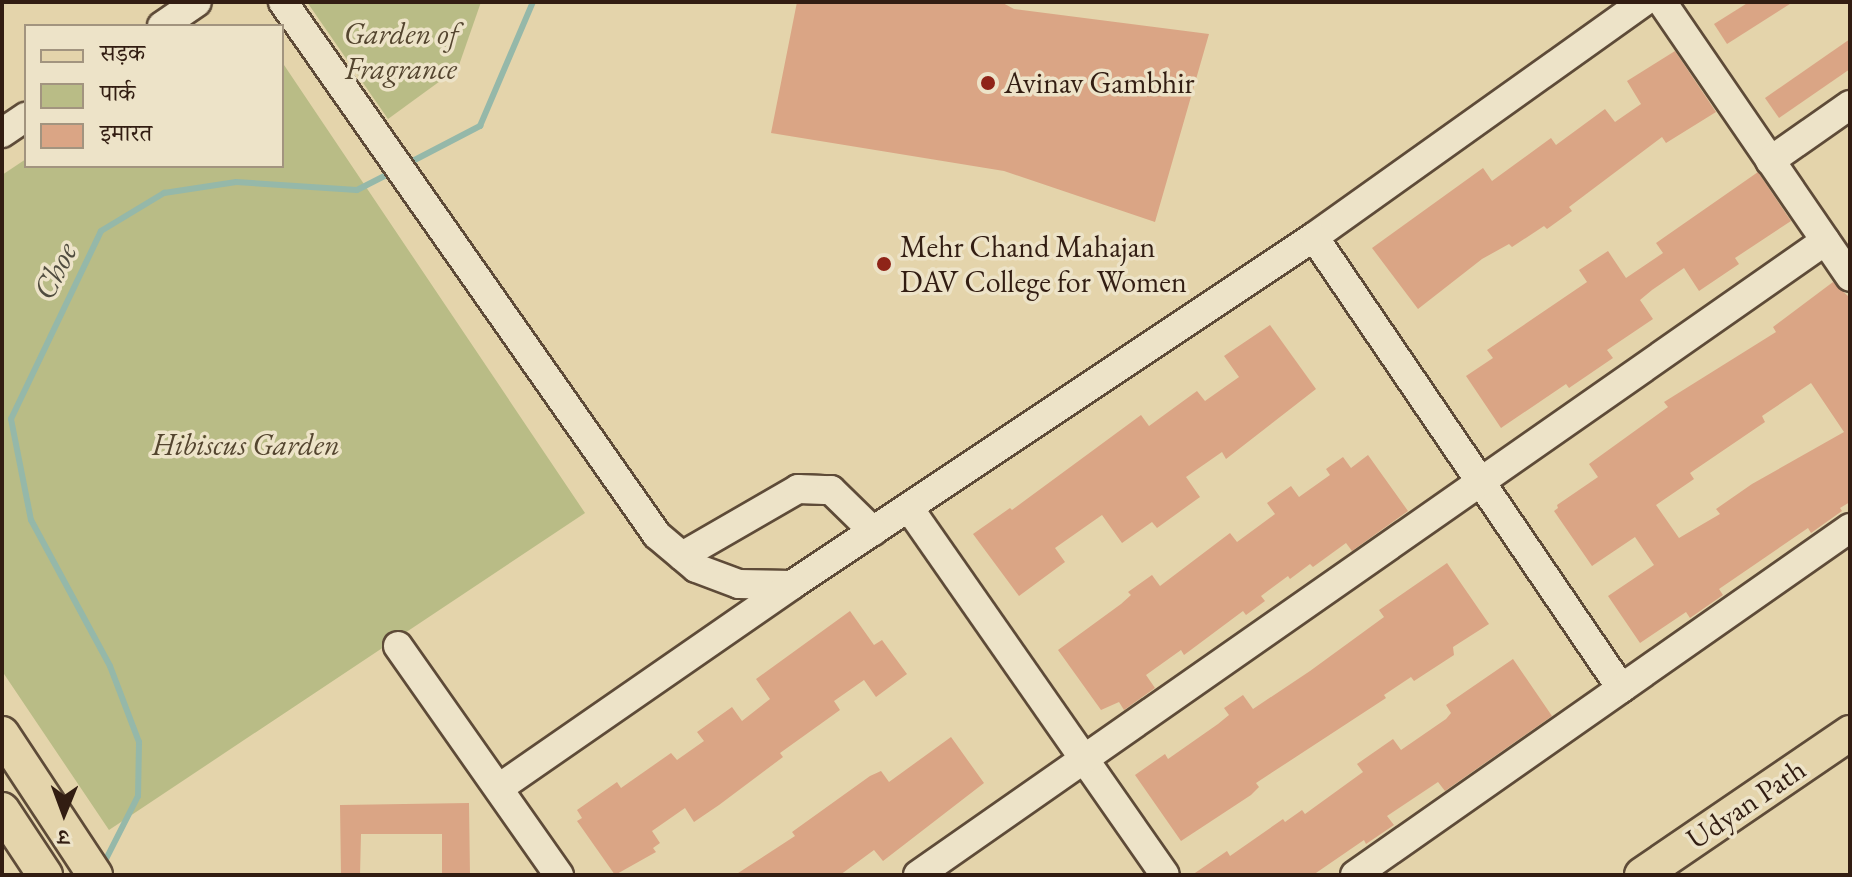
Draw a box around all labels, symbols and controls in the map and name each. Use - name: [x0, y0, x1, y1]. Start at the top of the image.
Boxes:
- park label: Garden of Fragrance: [344, 16, 458, 86]
- legend: [24, 24, 284, 168]
- text: सड़क: [100, 37, 145, 68]
- place label: Avinav Gambhir: [1004, 65, 1194, 101]
- marker: Avinav Gambhir: [979, 74, 997, 92]
- text: पार्क: [100, 77, 135, 108]
- text: इमारत: [100, 117, 152, 148]
- place label: Mehr Chand Mahajan DAV College for Women: [900, 229, 1187, 300]
- water label: Choe: [25, 236, 85, 306]
- marker: Mehr Chand Mahajan DAV College for Women: [875, 255, 893, 273]
- park label: Hibiscus Garden: [152, 427, 340, 463]
- street label: Udyan Path: [1680, 751, 1812, 857]
- north arrow: [24, 773, 104, 853]
- text: उ: [58, 823, 69, 852]

